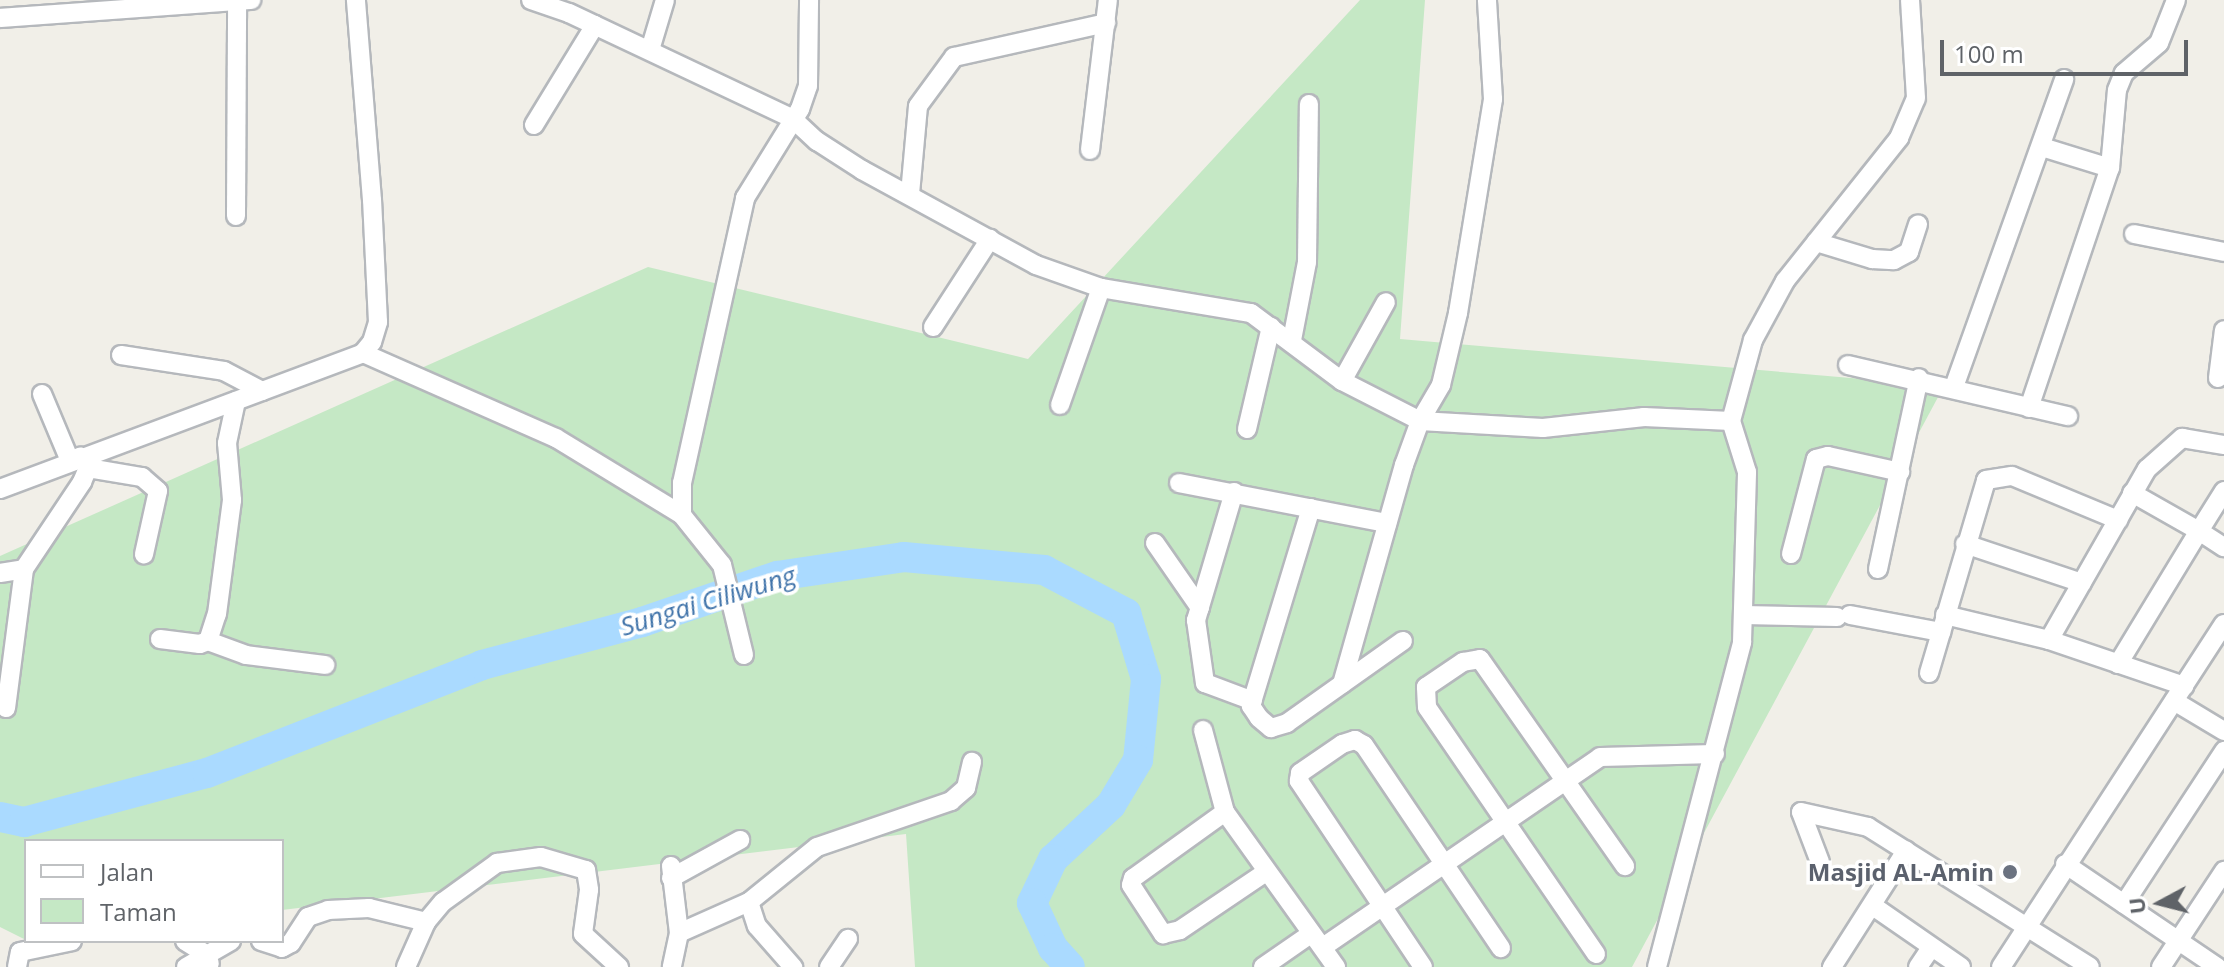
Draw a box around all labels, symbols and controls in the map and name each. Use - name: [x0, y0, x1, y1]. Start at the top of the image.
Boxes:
- scale bar: [1944, 24, 2192, 74]
- text: 100 m: [1954, 37, 2024, 70]
- water label: Sungai Ciliwung: [617, 560, 799, 642]
- legend: [24, 839, 284, 943]
- text: Jalan: [100, 855, 154, 888]
- place label: Masjid AL-Amin: [1808, 858, 1994, 886]
- marker: Masjid AL-Amin: [2001, 863, 2019, 881]
- north arrow: [2120, 863, 2200, 943]
- text: Taman: [100, 895, 177, 928]
- text: U: [2120, 896, 2152, 916]

